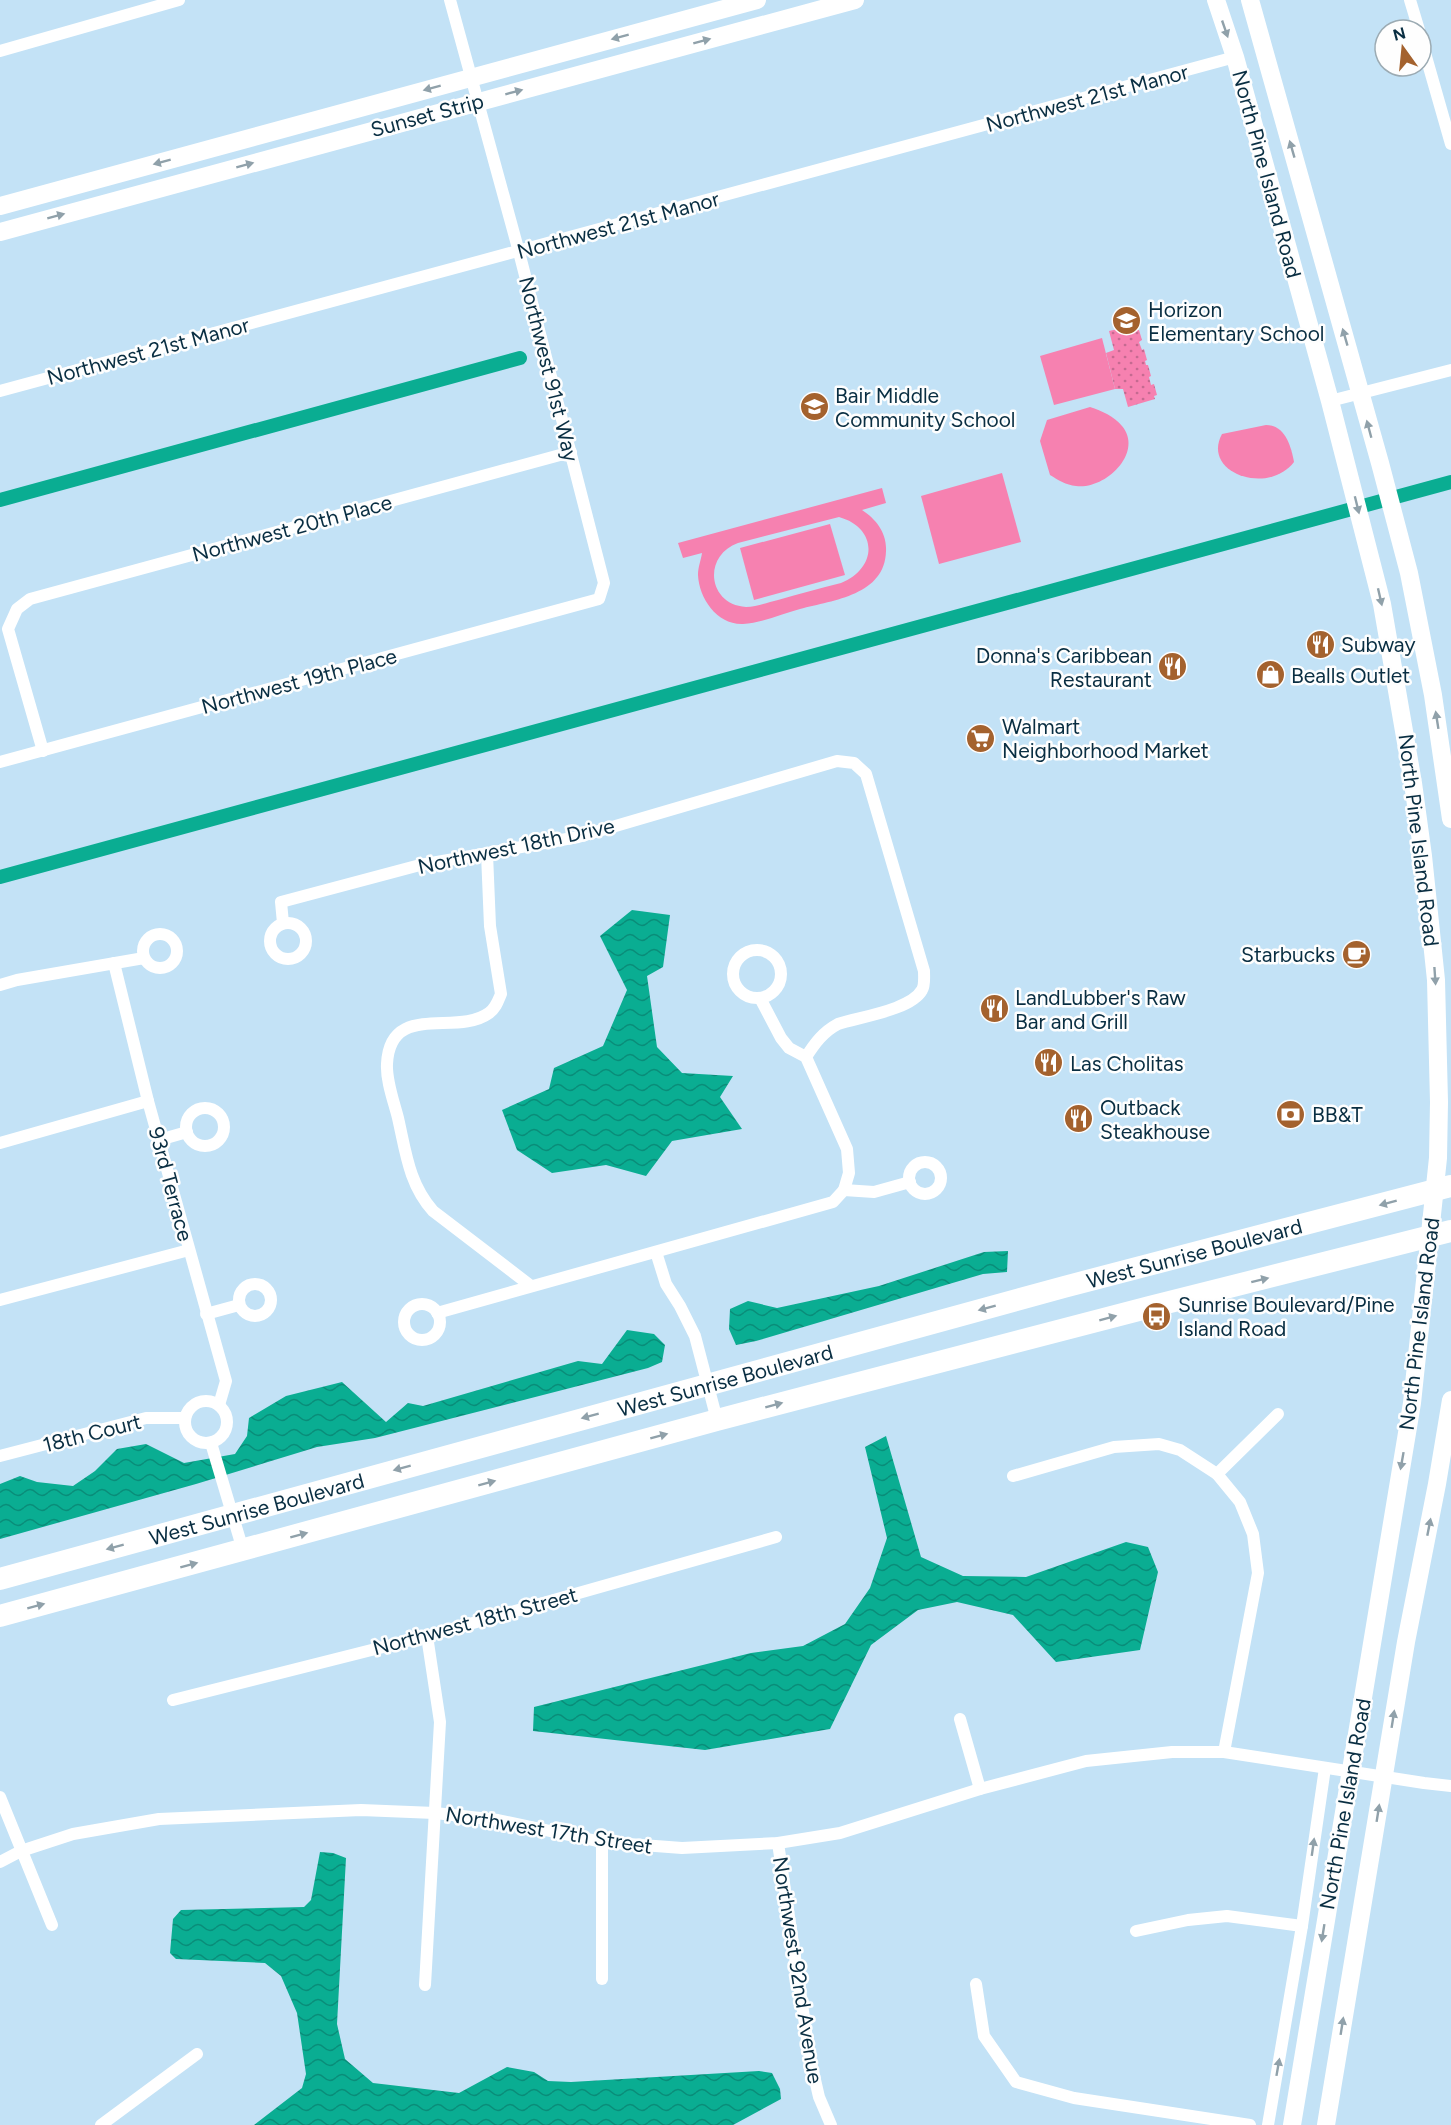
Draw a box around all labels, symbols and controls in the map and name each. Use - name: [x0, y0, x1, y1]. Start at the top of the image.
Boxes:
- north arrow: [1373, 18, 1433, 78]
- one-way arrow: [1221, 20, 1231, 38]
- text: N: [1391, 23, 1408, 45]
- one-way arrow: [611, 33, 629, 42]
- one-way arrow: [693, 35, 711, 45]
- street label: Northwest 21st Manor: [983, 59, 1191, 137]
- street label: North Pine Island Road: [1227, 67, 1307, 281]
- one-way arrow: [422, 84, 440, 93]
- one-way arrow: [505, 87, 523, 96]
- street label: Sunset Strip: [368, 88, 486, 142]
- one-way arrow: [1287, 140, 1296, 158]
- one-way arrow: [153, 157, 172, 167]
- one-way arrow: [236, 160, 254, 169]
- street label: Northwest 21st Manor: [514, 186, 722, 264]
- one-way arrow: [48, 211, 66, 220]
- street label: Northwest 91st Way: [514, 274, 584, 464]
- place label: Horizon Elementary School: [1148, 297, 1324, 346]
- school or university icon: Horizon Elementary School: [1111, 305, 1143, 337]
- street label: Northwest 21st Manor: [44, 312, 252, 390]
- one-way arrow: [1339, 328, 1349, 346]
- place label: Bair Middle Community School: [835, 383, 1016, 432]
- school or university icon: Bair Middle Community School: [798, 391, 830, 423]
- one-way arrow: [1364, 419, 1373, 437]
- street label: Northwest 20th Place: [189, 489, 395, 567]
- one-way arrow: [1352, 496, 1362, 514]
- one-way arrow: [1376, 587, 1386, 606]
- restaurant icon: Subway: [1304, 628, 1336, 660]
- place label: Subway: [1341, 632, 1415, 657]
- street label: Northwest 19th Place: [199, 643, 399, 719]
- place label: Donna's Caribbean Restaurant: [976, 643, 1152, 692]
- restaurant icon: Donna's Caribbean Restaurant: [1157, 651, 1189, 683]
- shop icon: Bealls Outlet: [1254, 659, 1286, 691]
- place label: Bealls Outlet: [1291, 663, 1410, 688]
- one-way arrow: [1432, 710, 1441, 729]
- place label: Walmart Neighborhood Market: [1002, 714, 1209, 763]
- supermarket icon: Walmart Neighborhood Market: [965, 722, 997, 754]
- street label: North Pine Island Road: [1394, 732, 1444, 948]
- street label: Northwest 18th Drive: [415, 813, 617, 879]
- cafe icon: Starbucks: [1340, 938, 1372, 970]
- place label: Starbucks: [1241, 942, 1335, 967]
- one-way arrow: [1430, 967, 1440, 986]
- place label: LandLubber's Raw Bar and Grill: [1015, 985, 1186, 1034]
- restaurant icon: LandLubber's Raw Bar and Grill: [978, 993, 1010, 1025]
- restaurant icon: Las Cholitas: [1033, 1047, 1065, 1079]
- place label: Las Cholitas: [1070, 1051, 1184, 1076]
- place label: Outback Steakhouse: [1100, 1095, 1210, 1144]
- bank icon: BB&T: [1275, 1098, 1307, 1130]
- place label: BB&T: [1312, 1102, 1363, 1127]
- restaurant icon: Outback Steakhouse: [1063, 1103, 1095, 1135]
- street label: 93rd Terrace: [144, 1124, 198, 1244]
- one-way arrow: [1378, 1199, 1396, 1208]
- street label: West Sunrise Boulevard: [1084, 1213, 1305, 1293]
- street label: North Pine Island Road: [1394, 1216, 1444, 1432]
- one-way arrow: [1251, 1274, 1270, 1284]
- place label: Sunrise Boulevard/Pine Island Road: [1178, 1292, 1394, 1341]
- bus stop icon: Sunrise Boulevard/Pine Island Road: [1141, 1300, 1173, 1332]
- one-way arrow: [978, 1304, 996, 1313]
- one-way arrow: [1099, 1313, 1117, 1322]
- street label: West Sunrise Boulevard: [615, 1339, 835, 1421]
- one-way arrow: [764, 1400, 783, 1410]
- street label: 18th Court: [40, 1409, 144, 1457]
- one-way arrow: [581, 1412, 599, 1422]
- one-way arrow: [650, 1431, 668, 1440]
- one-way arrow: [1397, 1452, 1406, 1471]
- one-way arrow: [393, 1464, 411, 1474]
- street label: West Sunrise Boulevard: [146, 1467, 367, 1550]
- one-way arrow: [478, 1478, 496, 1487]
- one-way arrow: [1425, 1518, 1434, 1537]
- one-way arrow: [290, 1530, 308, 1539]
- one-way arrow: [106, 1543, 124, 1553]
- one-way arrow: [180, 1560, 198, 1569]
- street label: Northwest 18th Street: [370, 1582, 580, 1660]
- one-way arrow: [27, 1601, 45, 1610]
- street label: North Pine Island Road: [1314, 1696, 1376, 1912]
- one-way arrow: [1389, 1709, 1398, 1728]
- street label: Northwest 17th Street: [444, 1801, 654, 1859]
- one-way arrow: [1373, 1803, 1382, 1822]
- one-way arrow: [1309, 1838, 1318, 1857]
- street label: Northwest 92nd Avenue: [768, 1855, 828, 2085]
- one-way arrow: [1318, 1923, 1327, 1942]
- one-way arrow: [1338, 2016, 1347, 2035]
- one-way arrow: [1274, 2058, 1283, 2077]

